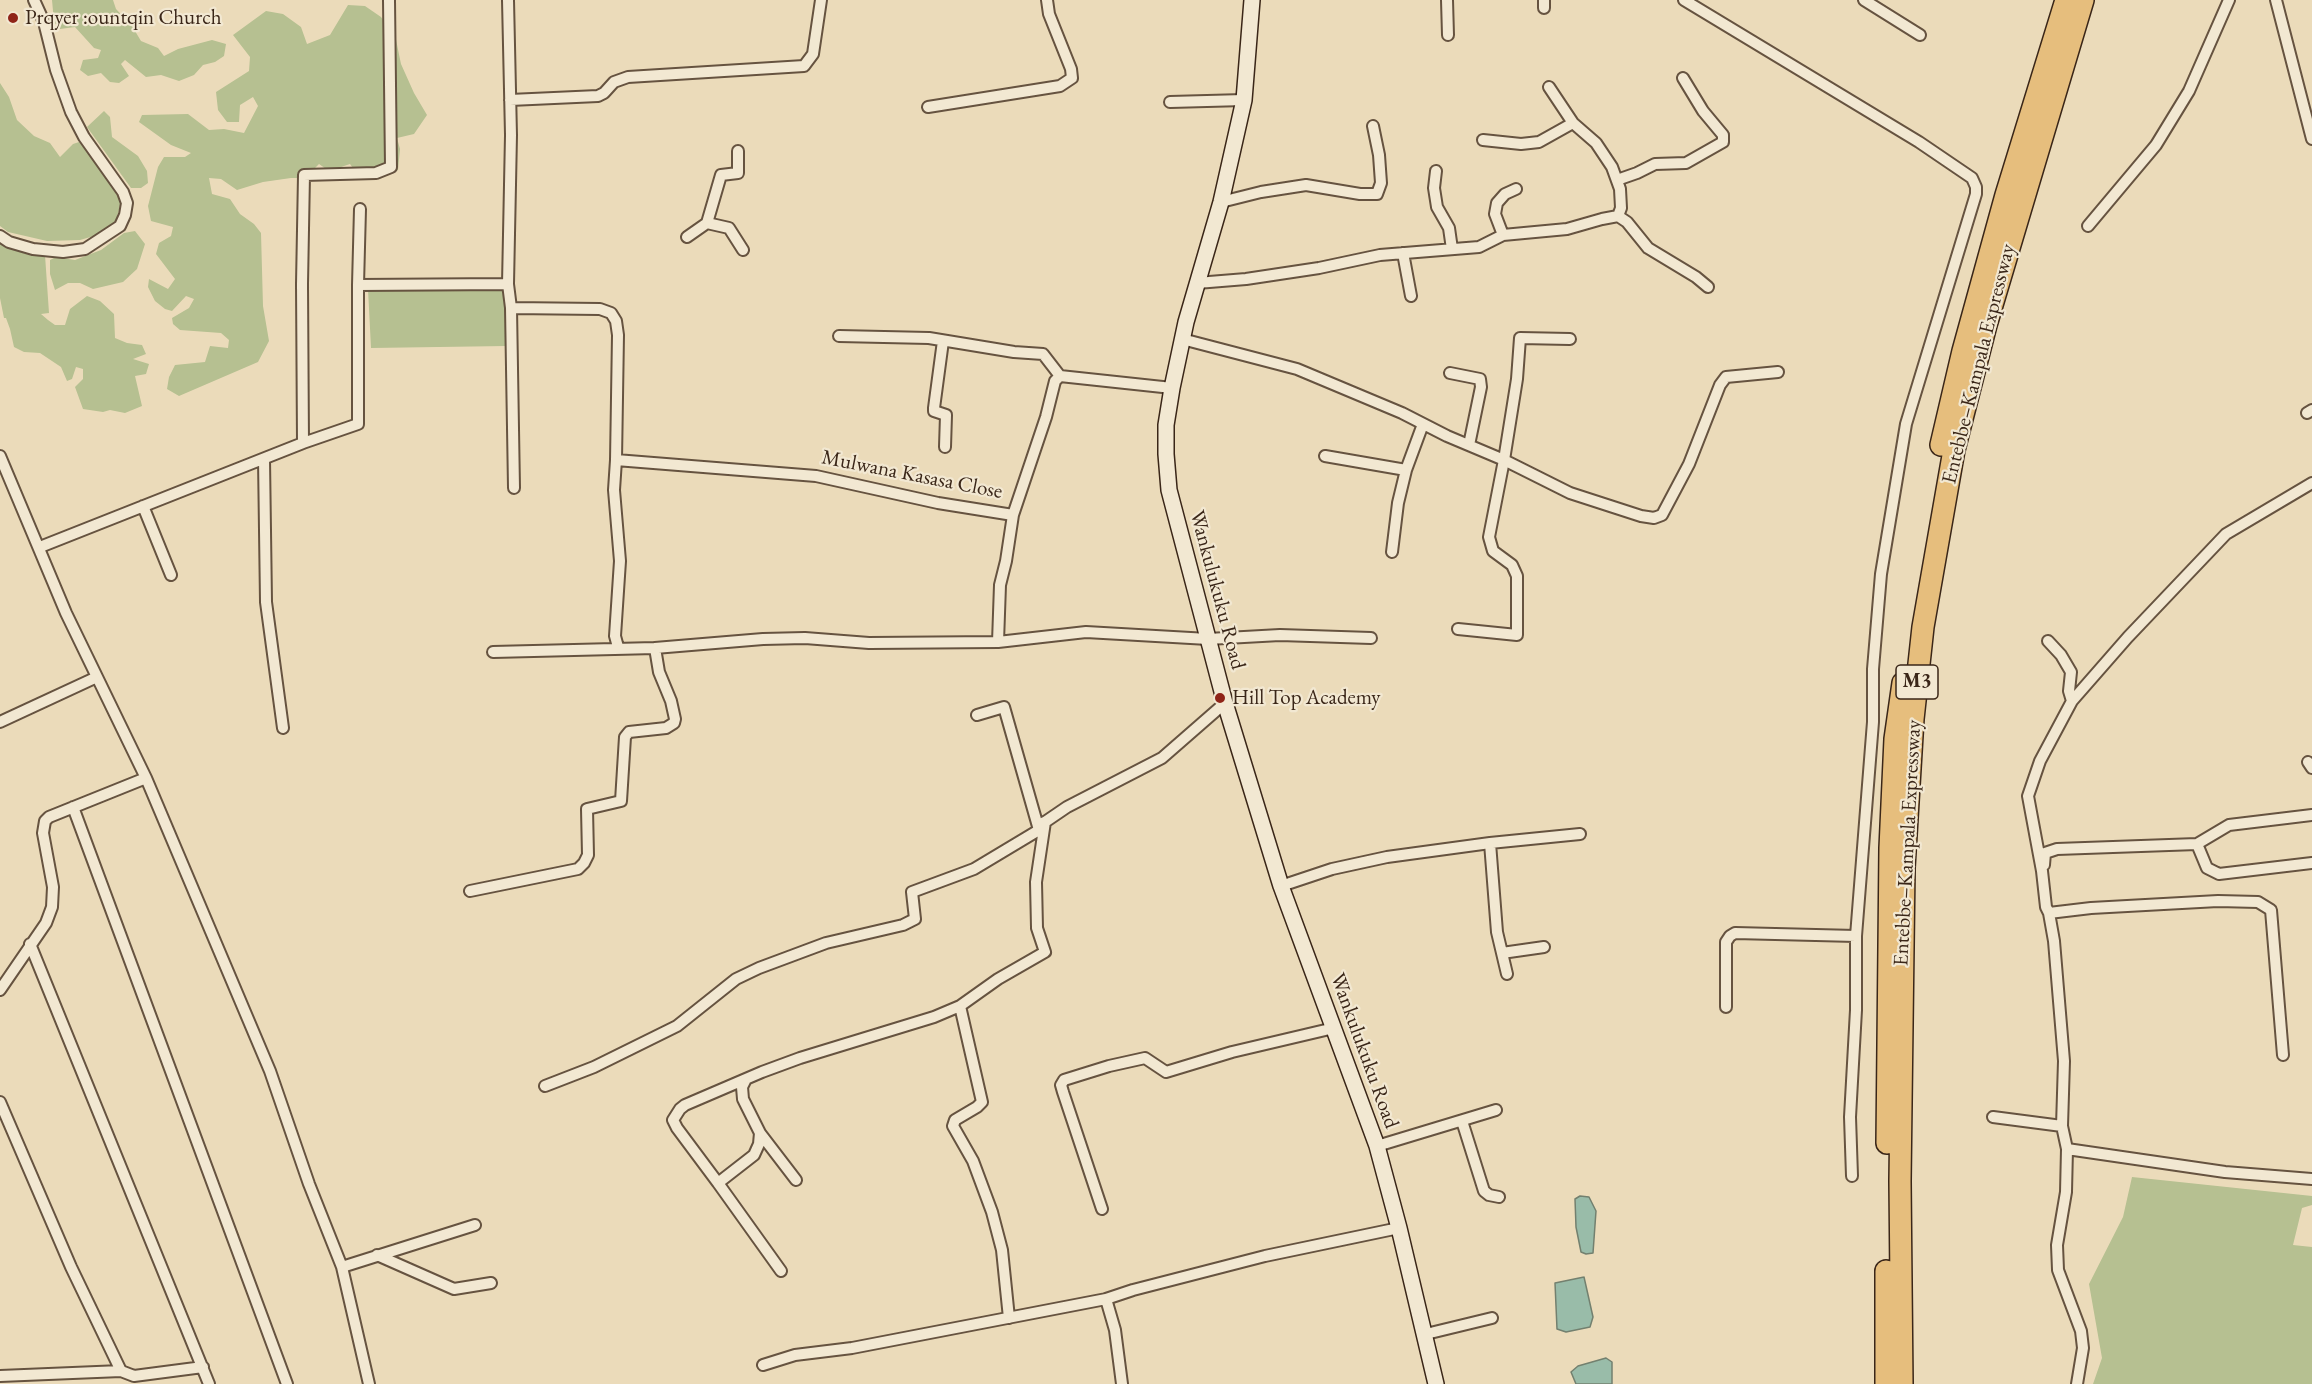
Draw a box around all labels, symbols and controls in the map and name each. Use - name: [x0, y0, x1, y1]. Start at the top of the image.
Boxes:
- place label: Prqyer :ountqin Church: [25, 5, 222, 31]
- marker: Prqyer :ountqin Church: [6, 11, 20, 25]
- street label: Entebbe–Kampala Expressway: [1937, 241, 2021, 487]
- street label: Mulwana Kasasa Close: [819, 445, 1005, 505]
- street label: Wankulukuku Road: [1184, 508, 1250, 672]
- road number: M3: [1896, 665, 1938, 699]
- place label: Hill Top Academy: [1232, 685, 1380, 711]
- marker: Hill Top Academy: [1213, 691, 1227, 705]
- street label: Entebbe–Kampala Expressway: [1889, 719, 1927, 967]
- street label: Wankulukuku Road: [1324, 970, 1404, 1132]

